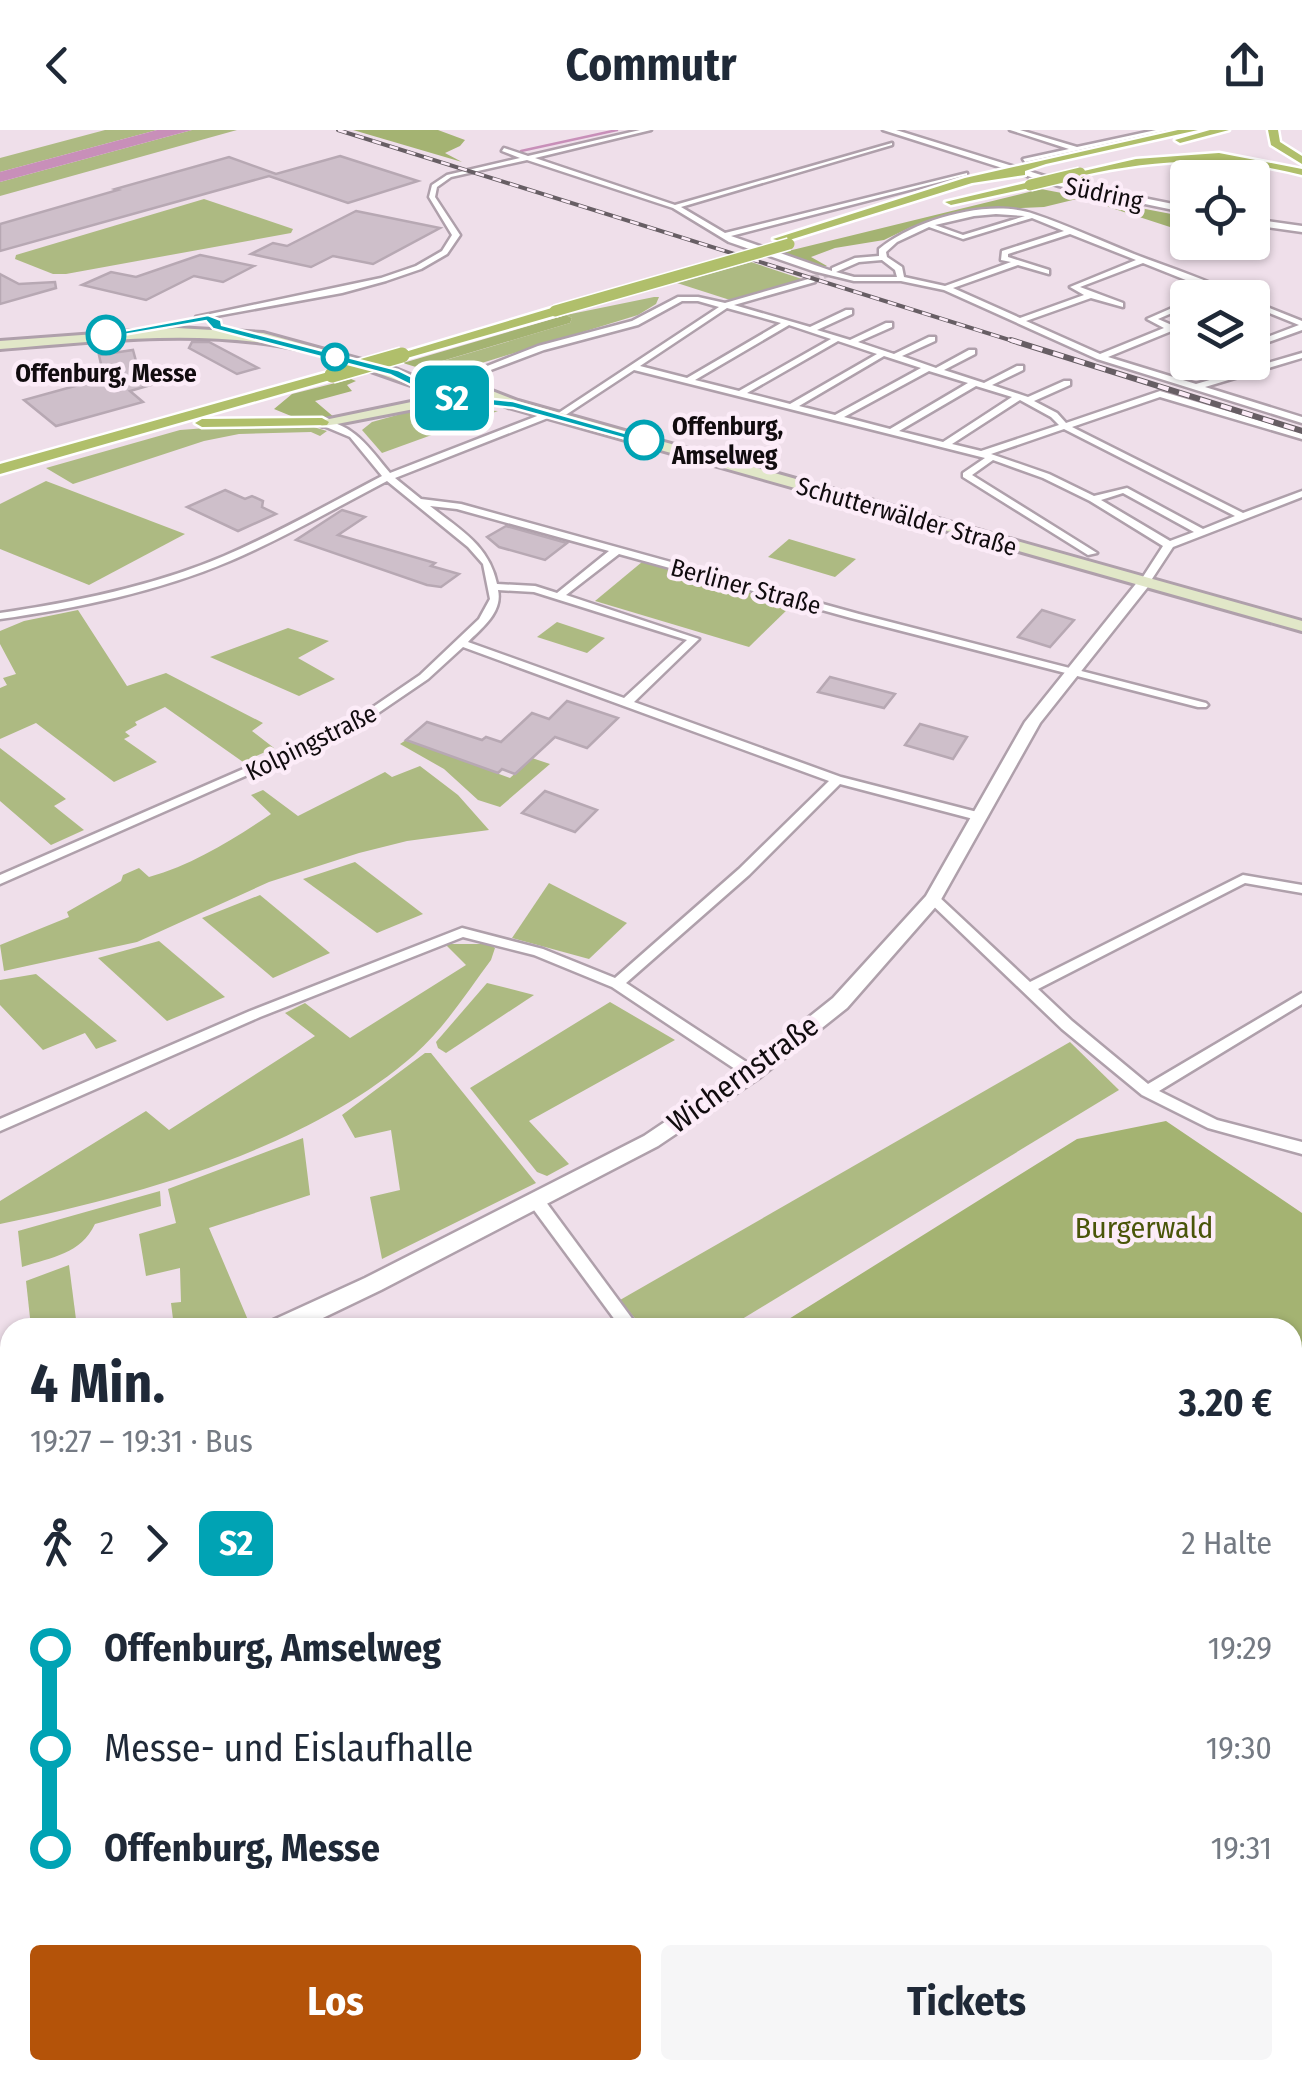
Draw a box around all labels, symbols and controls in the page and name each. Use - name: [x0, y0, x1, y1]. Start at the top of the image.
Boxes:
- icon: back: [30, 38, 85, 93]
- text: Commutr: [565, 38, 737, 92]
- icon: share: [1217, 38, 1272, 93]
- map controls: [1170, 160, 1270, 380]
- button: locate: [1170, 160, 1270, 260]
- street label: Südring: [1062, 171, 1146, 217]
- button: layers: [1170, 280, 1270, 380]
- marker: Offenburg, Messe: [87, 316, 125, 354]
- unlabelled marker: [322, 344, 348, 370]
- place label: Offenburg, Messe: [15, 359, 197, 389]
- line badge: S2: [407, 366, 497, 430]
- text: S2: [435, 377, 469, 419]
- place label: Offenburg, Amselweg: [671, 412, 783, 471]
- marker: Offenburg, Amselweg: [625, 421, 663, 459]
- street label: Schutterwälder Straße: [793, 471, 1020, 563]
- street label: Berliner Straße: [667, 553, 824, 621]
- street label: Kolpingstraße: [241, 698, 382, 787]
- street label: Wichernstraße: [661, 1007, 825, 1141]
- park label: Burgerwald: [1075, 1210, 1213, 1246]
- text: 4 Min.: [30, 1351, 165, 1417]
- text: 3.20 €: [1179, 1380, 1272, 1426]
- text: 19:27 – 19:31 · Bus: [30, 1422, 253, 1460]
- icon: walk: [30, 1516, 85, 1571]
- icon: forward: [129, 1516, 184, 1571]
- text: S2: [219, 1522, 253, 1564]
- text: 2: [100, 1524, 114, 1562]
- text: 2 Halte: [1181, 1524, 1272, 1562]
- text: Offenburg, Amselweg: [104, 1625, 441, 1671]
- text: 19:29: [1208, 1629, 1272, 1667]
- text: Messe- und Eislaufhalle: [104, 1725, 473, 1771]
- text: 19:30: [1206, 1729, 1272, 1767]
- text: Offenburg, Messe: [104, 1825, 380, 1871]
- text: 19:31: [1211, 1829, 1272, 1867]
- button: Los: [30, 1945, 641, 2060]
- button: Tickets: [661, 1945, 1272, 2060]

